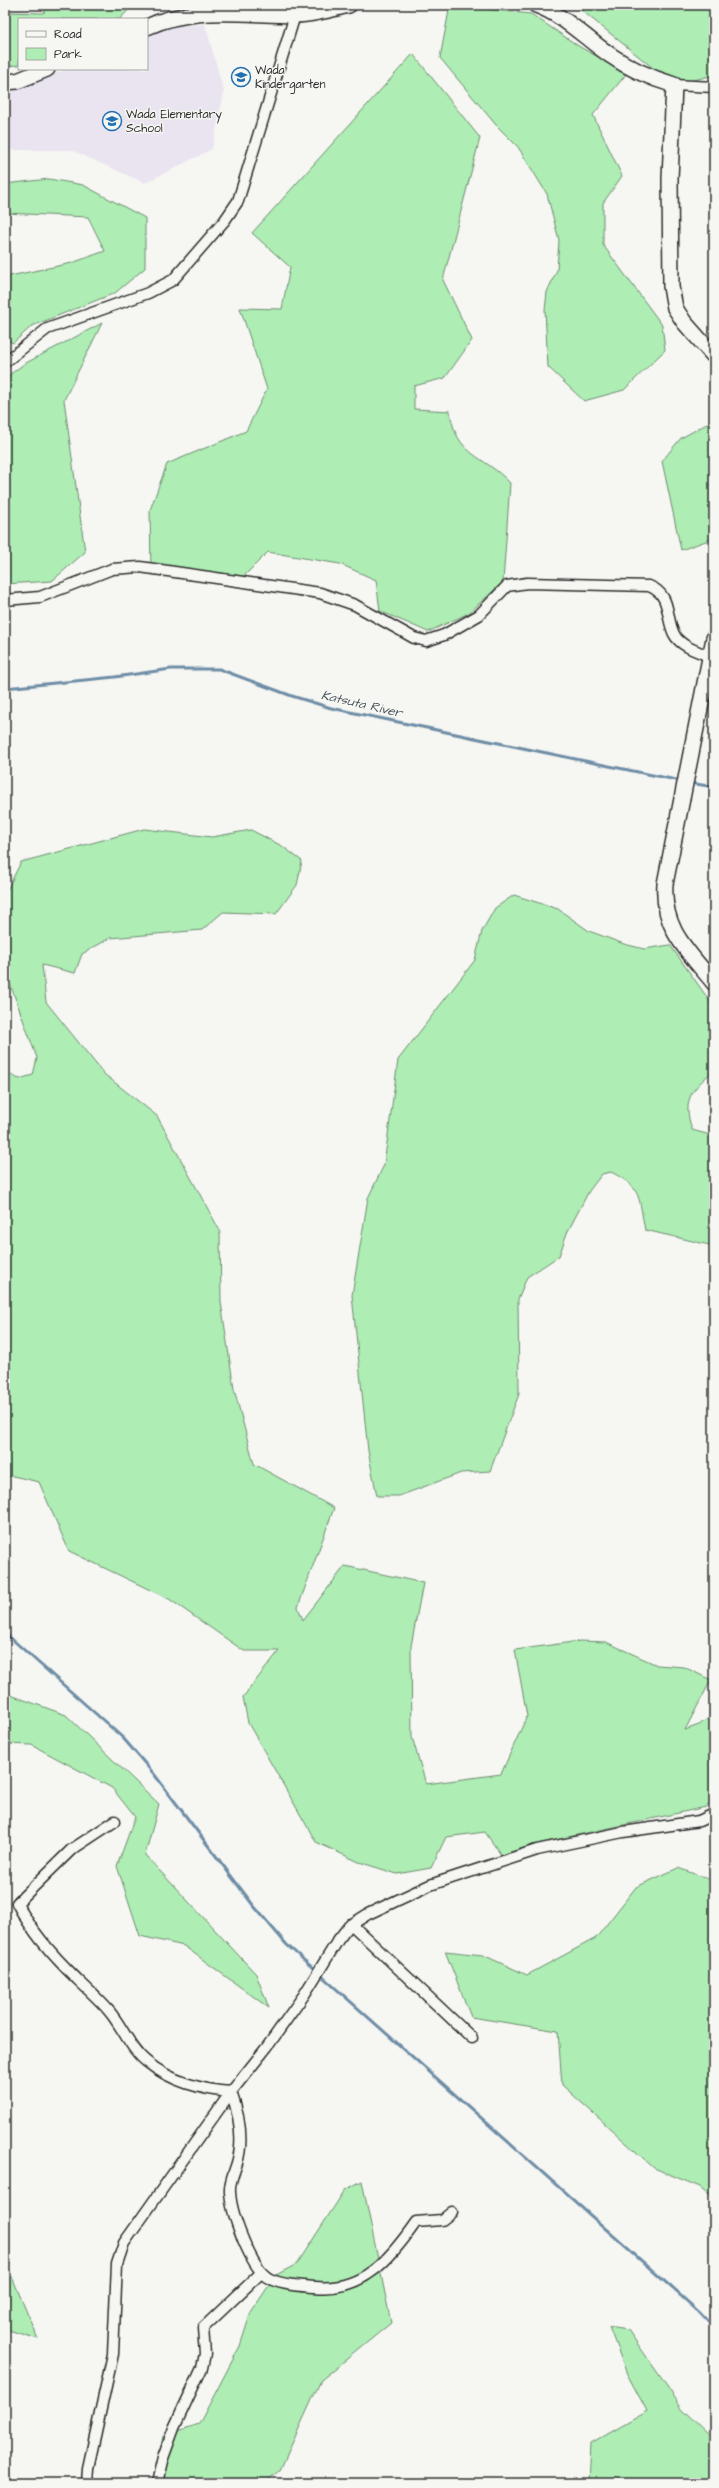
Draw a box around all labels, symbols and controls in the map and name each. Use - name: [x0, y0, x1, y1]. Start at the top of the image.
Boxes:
- legend: [18, 18, 148, 70]
- text: Road: [54, 26, 82, 43]
- text: Park: [54, 46, 82, 63]
- place label: Wada Kindergarten: [255, 62, 326, 94]
- school or university icon: Wada Kindergarten: [230, 66, 252, 88]
- place label: Wada Elementary School: [126, 106, 222, 137]
- school or university icon: Wada Elementary School: [101, 110, 123, 132]
- water label: Katsuta River: [320, 686, 406, 722]

